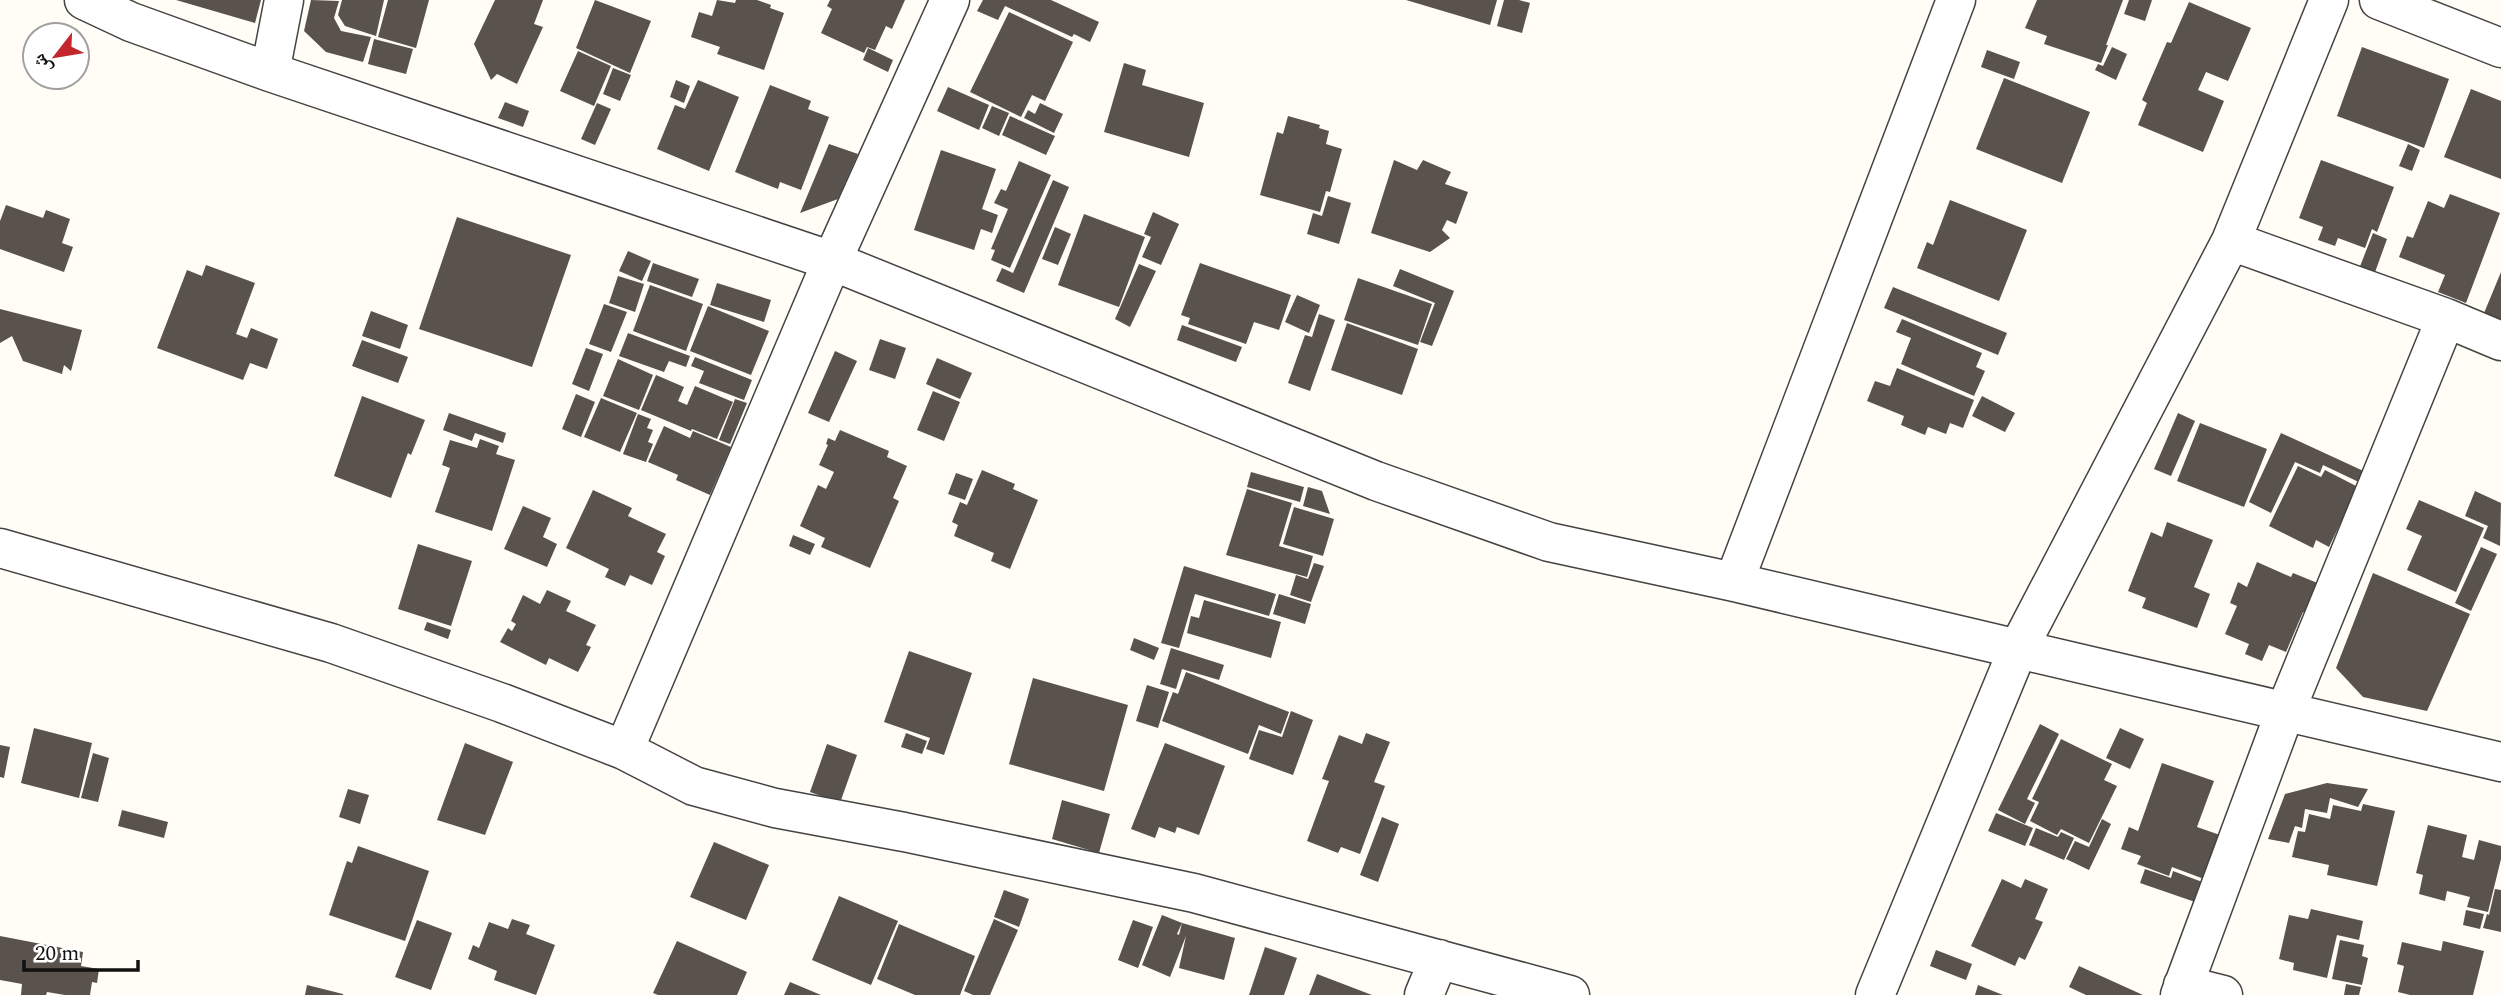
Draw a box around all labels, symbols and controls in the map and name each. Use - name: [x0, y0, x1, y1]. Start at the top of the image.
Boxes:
- north arrow: [21, 21, 91, 91]
- text: ش: [25, 48, 60, 80]
- scale bar: [24, 928, 138, 972]
- text: 20 m: [35, 938, 79, 970]

